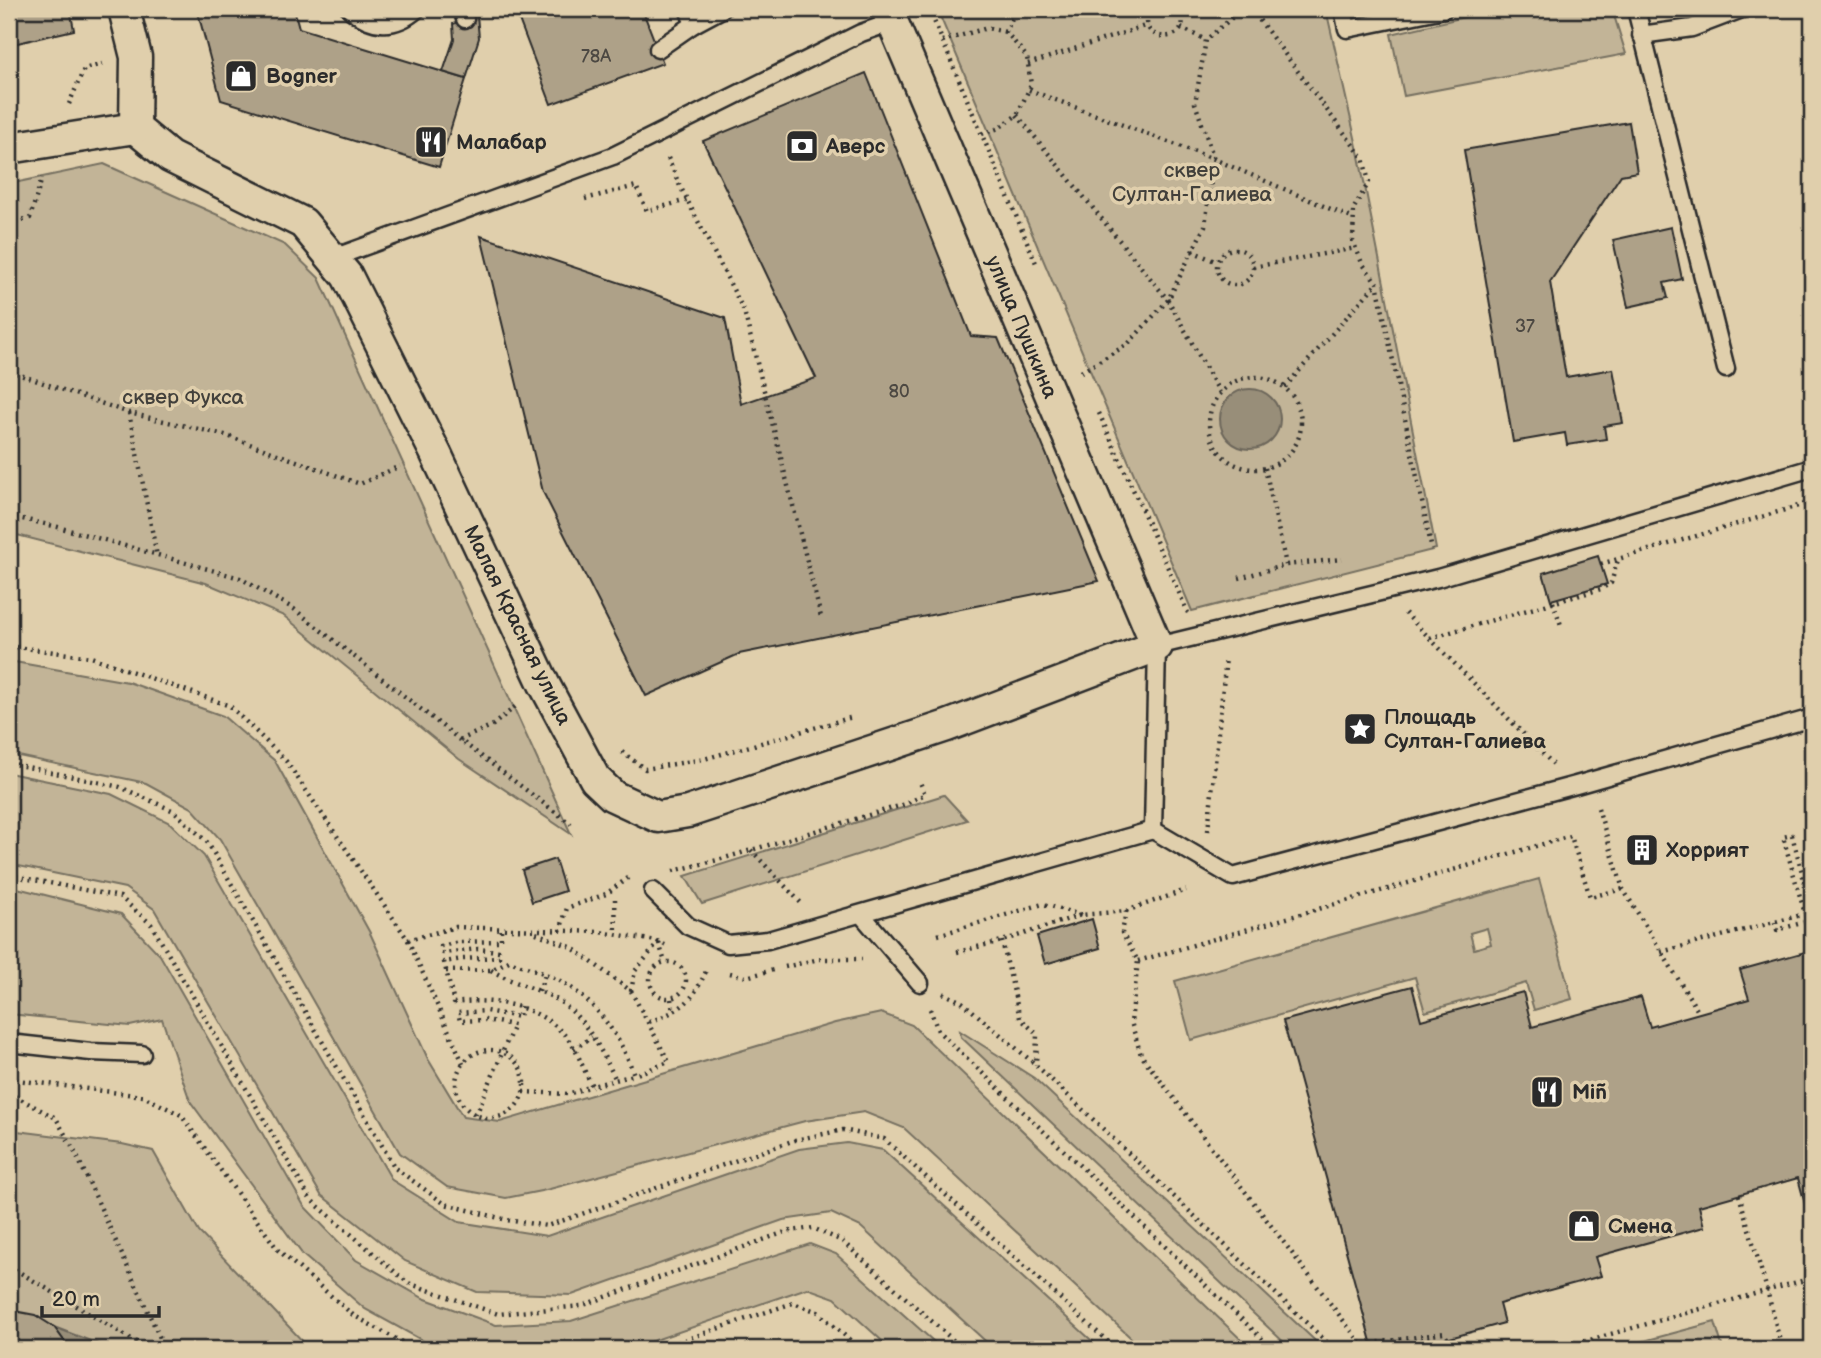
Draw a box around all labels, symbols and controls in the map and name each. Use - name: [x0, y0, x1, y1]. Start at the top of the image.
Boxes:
- house number: 78А: [581, 46, 611, 67]
- shop icon: Bogner: [222, 57, 260, 95]
- place label: Bogner: [266, 64, 337, 89]
- restaurant icon: Малабар: [412, 123, 450, 161]
- bank icon: Аверс: [783, 127, 821, 165]
- place label: Малабар: [456, 130, 547, 155]
- place label: Аверс: [825, 134, 886, 159]
- park label: сквер Султан-Галиева: [1112, 158, 1273, 207]
- street label: улица Пушкина: [980, 252, 1063, 403]
- house number: 37: [1515, 316, 1535, 337]
- house number: 80: [888, 381, 910, 402]
- park label: cквер Фукса: [122, 385, 245, 410]
- street label: Малая Красная улица: [458, 521, 577, 730]
- place label: Площадь Султан-Галиева: [1384, 705, 1547, 754]
- place icon: Площадь Султан-Галиева: [1341, 710, 1379, 748]
- building icon: Хоррият: [1623, 831, 1661, 869]
- place label: Хоррият: [1665, 838, 1749, 863]
- restaurant icon: Miñ: [1528, 1073, 1566, 1111]
- place label: Miñ: [1572, 1080, 1607, 1105]
- shop icon: Смена: [1565, 1207, 1603, 1245]
- place label: Смена: [1608, 1214, 1673, 1239]
- scale bar: [42, 1274, 159, 1318]
- text: 20 m: [52, 1287, 100, 1312]

